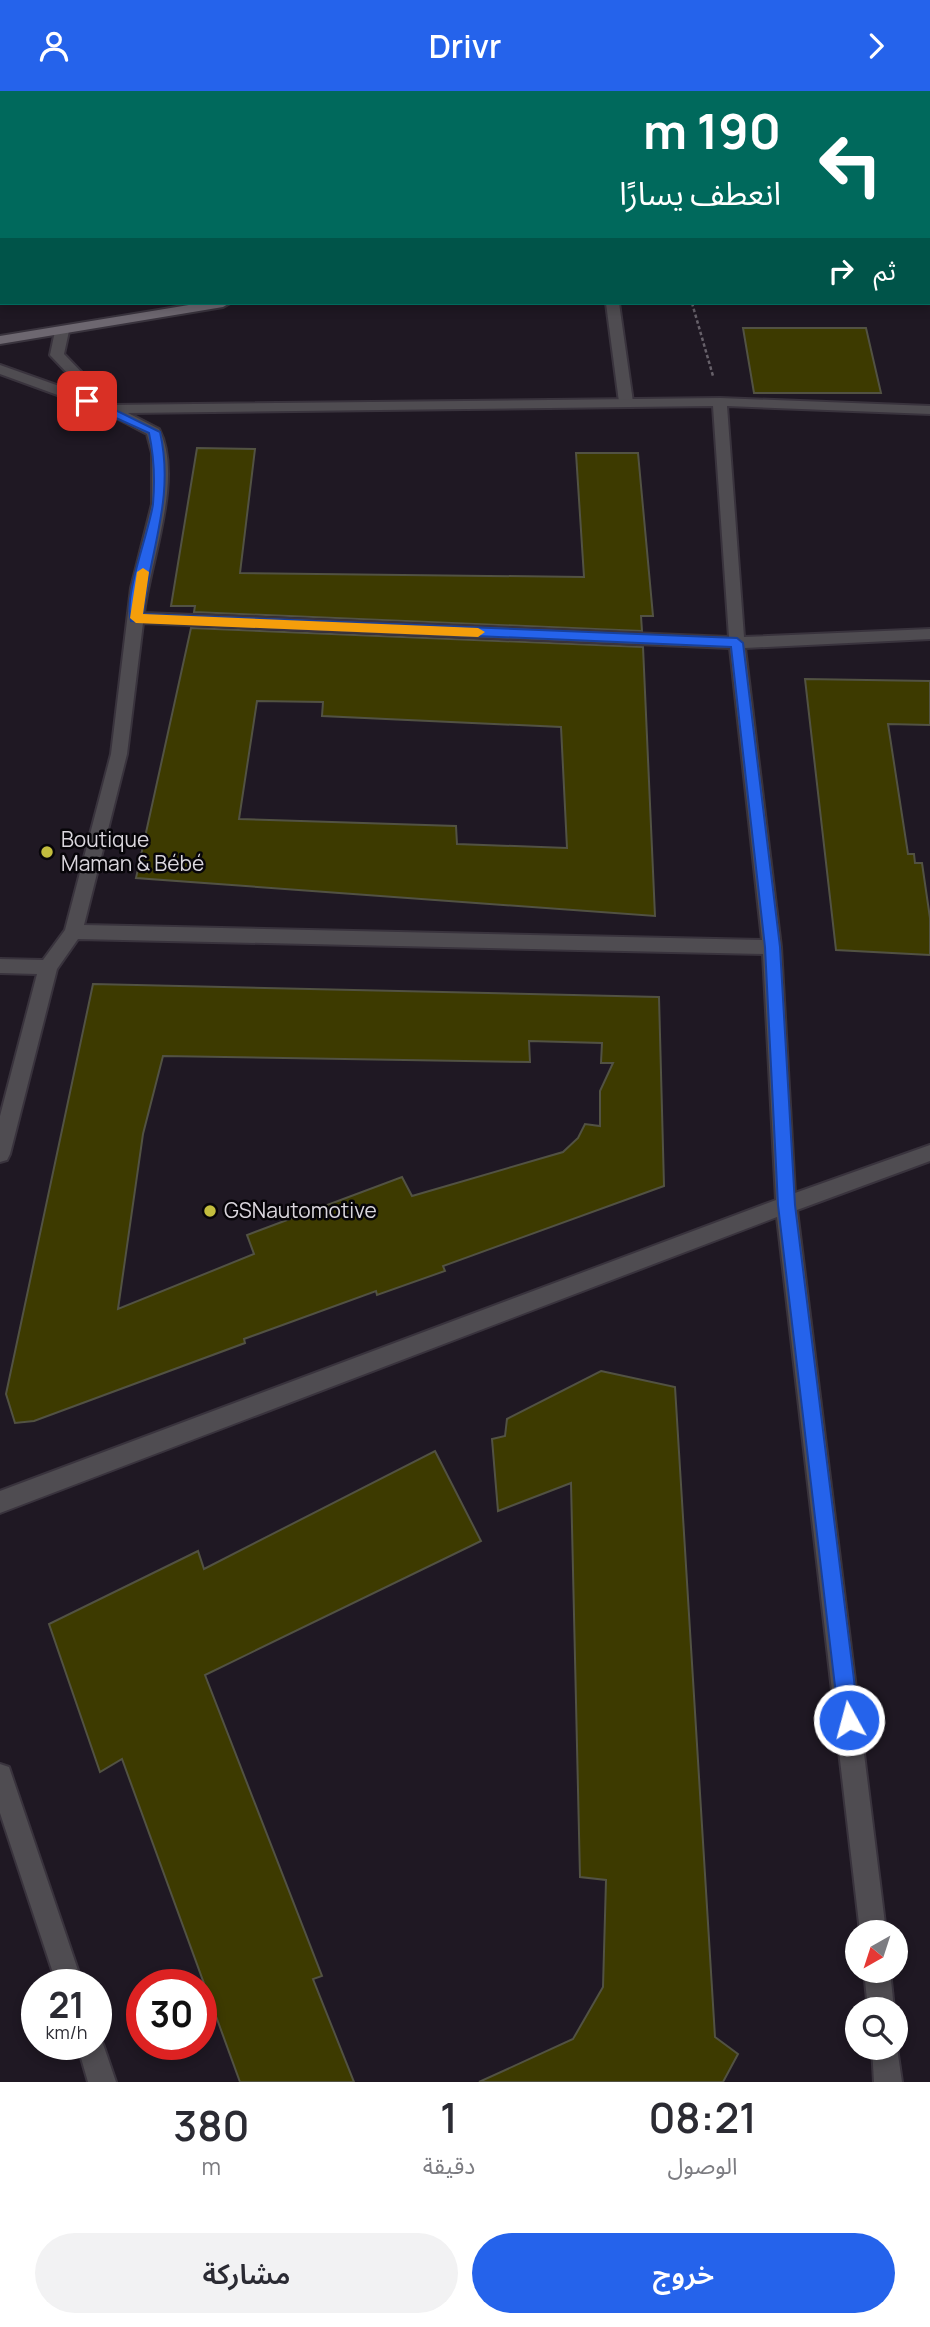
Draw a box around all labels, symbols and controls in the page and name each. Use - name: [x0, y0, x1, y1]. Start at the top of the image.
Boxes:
- text: Drivr: [429, 24, 501, 68]
- icon: person: [35, 27, 73, 65]
- icon: forward: [857, 27, 895, 65]
- text: 190 m: [643, 97, 781, 164]
- icon: left: [805, 119, 896, 210]
- text: انعطف يسارًا: [619, 171, 781, 215]
- icon: right: [822, 252, 860, 290]
- text: ثم: [874, 252, 896, 288]
- pin: [57, 371, 117, 431]
- icon: arrive: [68, 382, 106, 420]
- place label: Boutique Maman & Bébé: [61, 825, 204, 877]
- marker: Boutique Maman & Bébé: [39, 844, 55, 860]
- place label: GSNautomotive: [224, 1196, 377, 1224]
- marker: GSNautomotive: [202, 1203, 218, 1219]
- position arrow: [812, 1683, 886, 1757]
- north arrow: [845, 1920, 908, 1983]
- map controls: [845, 1920, 908, 2060]
- speed limit sign: 30: [126, 1969, 217, 2060]
- text: 21: [48, 1981, 85, 2029]
- button: search: [845, 1997, 908, 2060]
- text: km/h: [46, 2020, 87, 2044]
- text: 1: [440, 2088, 458, 2146]
- text: 08:21: [648, 2088, 757, 2146]
- text: 380: [173, 2096, 250, 2154]
- text: دقيقة: [423, 2149, 475, 2181]
- text: الوصول: [668, 2149, 738, 2181]
- text: m: [202, 2150, 221, 2182]
- button: مشاركة: [35, 2233, 458, 2313]
- button: خروج: [472, 2233, 895, 2313]

